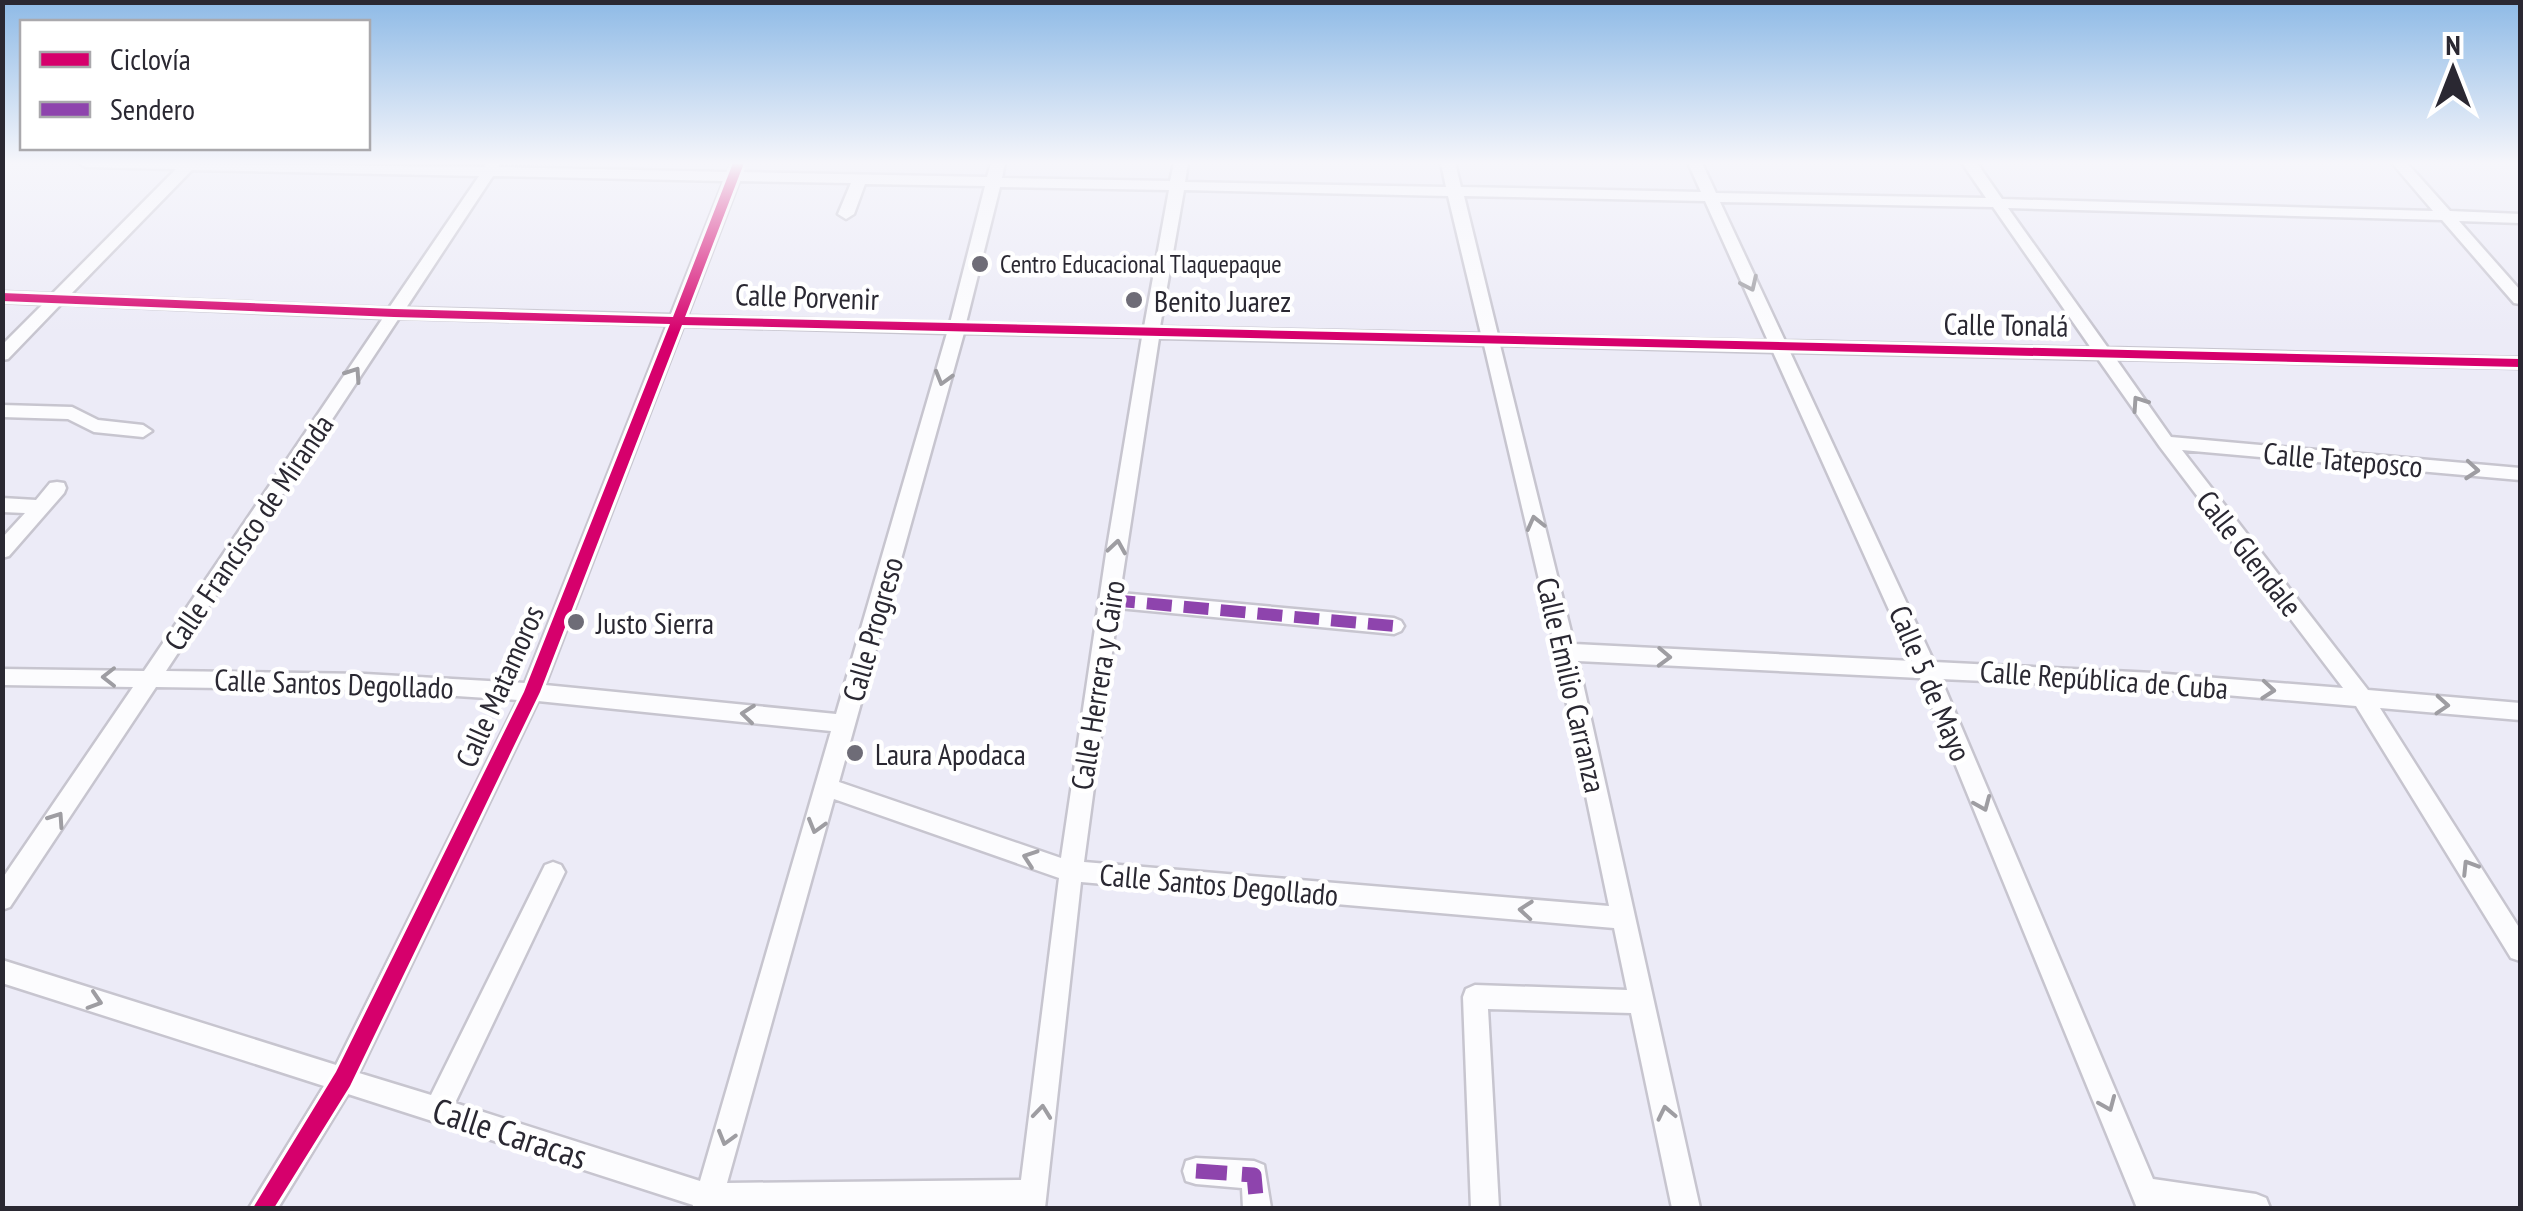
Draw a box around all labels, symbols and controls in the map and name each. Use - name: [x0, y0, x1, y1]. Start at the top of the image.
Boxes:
- legend: [20, 20, 370, 150]
- north arrow: [2403, 20, 2503, 120]
- text: N: [2445, 26, 2461, 63]
- text: Ciclovía: [110, 39, 191, 78]
- text: Sendero: [110, 89, 195, 128]
- place label: Centro Educacional Tlaquepaque: [1000, 248, 1282, 280]
- marker: Centro Educacional Tlaquepaque: [969, 253, 991, 275]
- street label: Calle Porvenir: [734, 274, 880, 318]
- one-way arrow: [1738, 274, 1758, 292]
- place label: Benito Juarez: [1154, 281, 1291, 320]
- marker: Benito Juarez: [1123, 289, 1145, 311]
- street label: Calle Tonalá: [1943, 303, 2069, 345]
- one-way arrow: [342, 366, 360, 385]
- one-way arrow: [933, 369, 954, 386]
- one-way arrow: [2133, 395, 2151, 414]
- street label: Calle Francisco de Miranda: [155, 407, 341, 657]
- street label: Calle Tateposco: [2262, 433, 2424, 485]
- one-way arrow: [2465, 459, 2481, 480]
- street label: Calle Glendale: [2189, 482, 2311, 624]
- one-way arrow: [1526, 515, 1547, 532]
- one-way arrow: [1106, 538, 1127, 555]
- street label: Calle Progreso: [833, 552, 911, 706]
- street label: Calle Emilio Carranza: [1528, 574, 1616, 796]
- street label: Calle Herrera y Cairo: [1061, 577, 1133, 793]
- street label: Calle Matamoros: [446, 599, 552, 773]
- street label: Calle 5 de Mayo: [1881, 599, 1981, 767]
- place label: Justo Sierra: [595, 603, 714, 642]
- marker: Justo Sierra: [565, 611, 587, 633]
- one-way arrow: [1656, 646, 1672, 667]
- street label: Calle República de Cuba: [1979, 651, 2229, 707]
- street label: Calle Santos Degollado: [214, 659, 454, 707]
- one-way arrow: [101, 666, 116, 688]
- one-way arrow: [2260, 678, 2276, 700]
- one-way arrow: [2434, 694, 2450, 716]
- one-way arrow: [739, 704, 755, 725]
- place label: Laura Apodaca: [875, 734, 1026, 773]
- marker: Laura Apodaca: [844, 742, 866, 764]
- one-way arrow: [1971, 794, 1991, 812]
- one-way arrow: [44, 811, 63, 829]
- one-way arrow: [807, 817, 828, 834]
- one-way arrow: [1023, 849, 1040, 870]
- street label: Calle Santos Degollado: [1098, 854, 1340, 914]
- one-way arrow: [2462, 860, 2481, 878]
- one-way arrow: [1518, 899, 1534, 921]
- one-way arrow: [86, 989, 103, 1009]
- street label: Calle Caracas: [427, 1087, 593, 1179]
- one-way arrow: [2096, 1094, 2116, 1112]
- one-way arrow: [1031, 1103, 1052, 1119]
- one-way arrow: [1657, 1105, 1678, 1122]
- one-way arrow: [717, 1129, 738, 1146]

